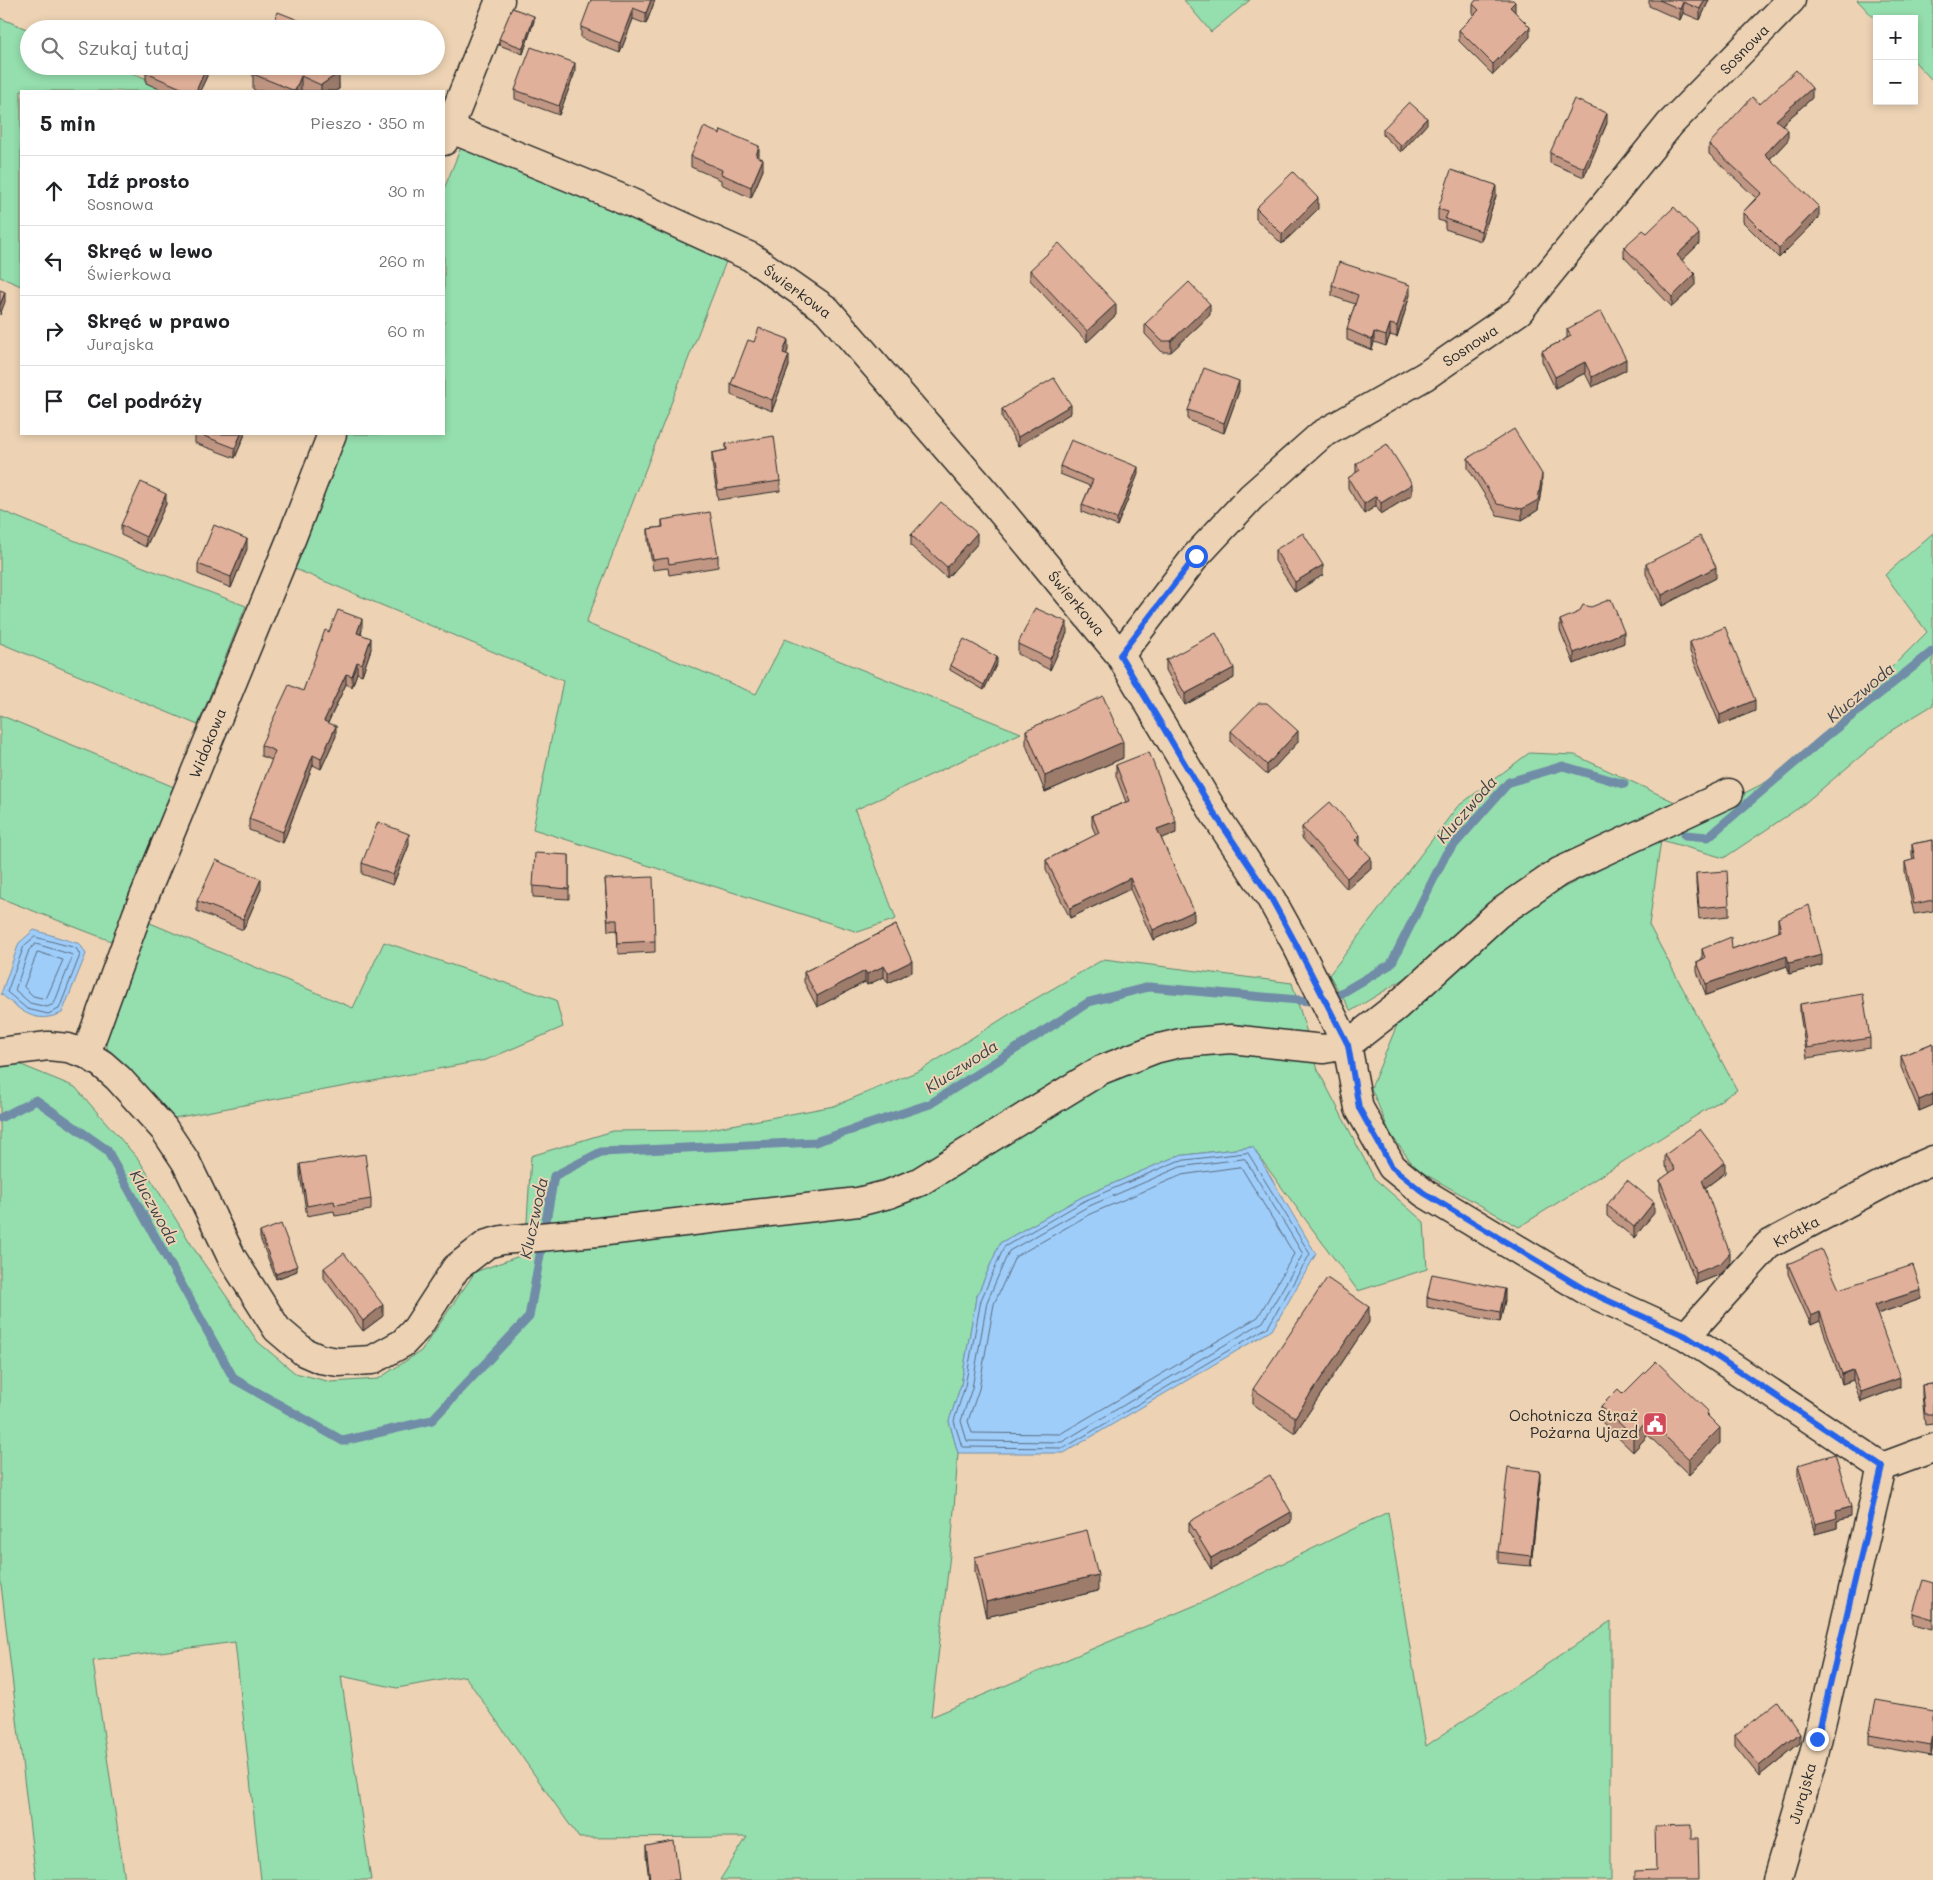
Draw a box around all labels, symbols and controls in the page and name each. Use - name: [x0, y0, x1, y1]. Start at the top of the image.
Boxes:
- map controls: [1873, 15, 1918, 105]
- button: +: [1873, 15, 1918, 60]
- street label: Sosnowa: [1715, 19, 1773, 79]
- search box: [20, 20, 445, 75]
- icon: search: [38, 34, 66, 62]
- text: Szukaj tutaj: [78, 35, 189, 60]
- button: −: [1873, 60, 1918, 105]
- text: 5 min: [40, 109, 96, 136]
- text: Pieszo · 350 m: [311, 112, 425, 133]
- text: Idź prosto: [87, 168, 189, 193]
- icon: ahead: [40, 177, 68, 205]
- text: 30 m: [388, 180, 425, 201]
- text: Sosnowa: [87, 193, 154, 214]
- text: Skręć w lewo: [87, 238, 213, 263]
- icon: left: [40, 247, 68, 275]
- text: 260 m: [379, 250, 425, 271]
- street label: Świerkowa: [760, 260, 836, 322]
- text: Świerkowa: [87, 263, 172, 284]
- text: Skręć w prawo: [87, 308, 230, 333]
- icon: right: [40, 317, 68, 345]
- street label: Sosnowa: [1438, 319, 1502, 371]
- text: 60 m: [388, 320, 425, 341]
- text: Jurajska: [87, 333, 154, 354]
- icon: arrive: [40, 387, 68, 415]
- text: Cel podróży: [87, 388, 202, 413]
- route start: [1185, 545, 1208, 568]
- street label: Świerkowa: [1044, 566, 1110, 640]
- water label: Kluczwoda: [1822, 657, 1898, 727]
- street label: Widokowa: [184, 705, 230, 781]
- water label: Kluczwoda: [1431, 771, 1501, 847]
- water label: Kluczwoda: [921, 1035, 1001, 1097]
- water label: Kluczwoda: [126, 1166, 184, 1248]
- water label: Kluczwoda: [514, 1175, 552, 1261]
- street label: Krótka: [1769, 1211, 1823, 1251]
- place label: Ochotnicza Straż Pożarna Ujazd: [1509, 1405, 1638, 1442]
- public building icon: Ochotnicza Straż Pożarna Ujazd: [1642, 1411, 1668, 1437]
- route end: [1806, 1728, 1829, 1751]
- street label: Jurajska: [1784, 1760, 1820, 1826]

